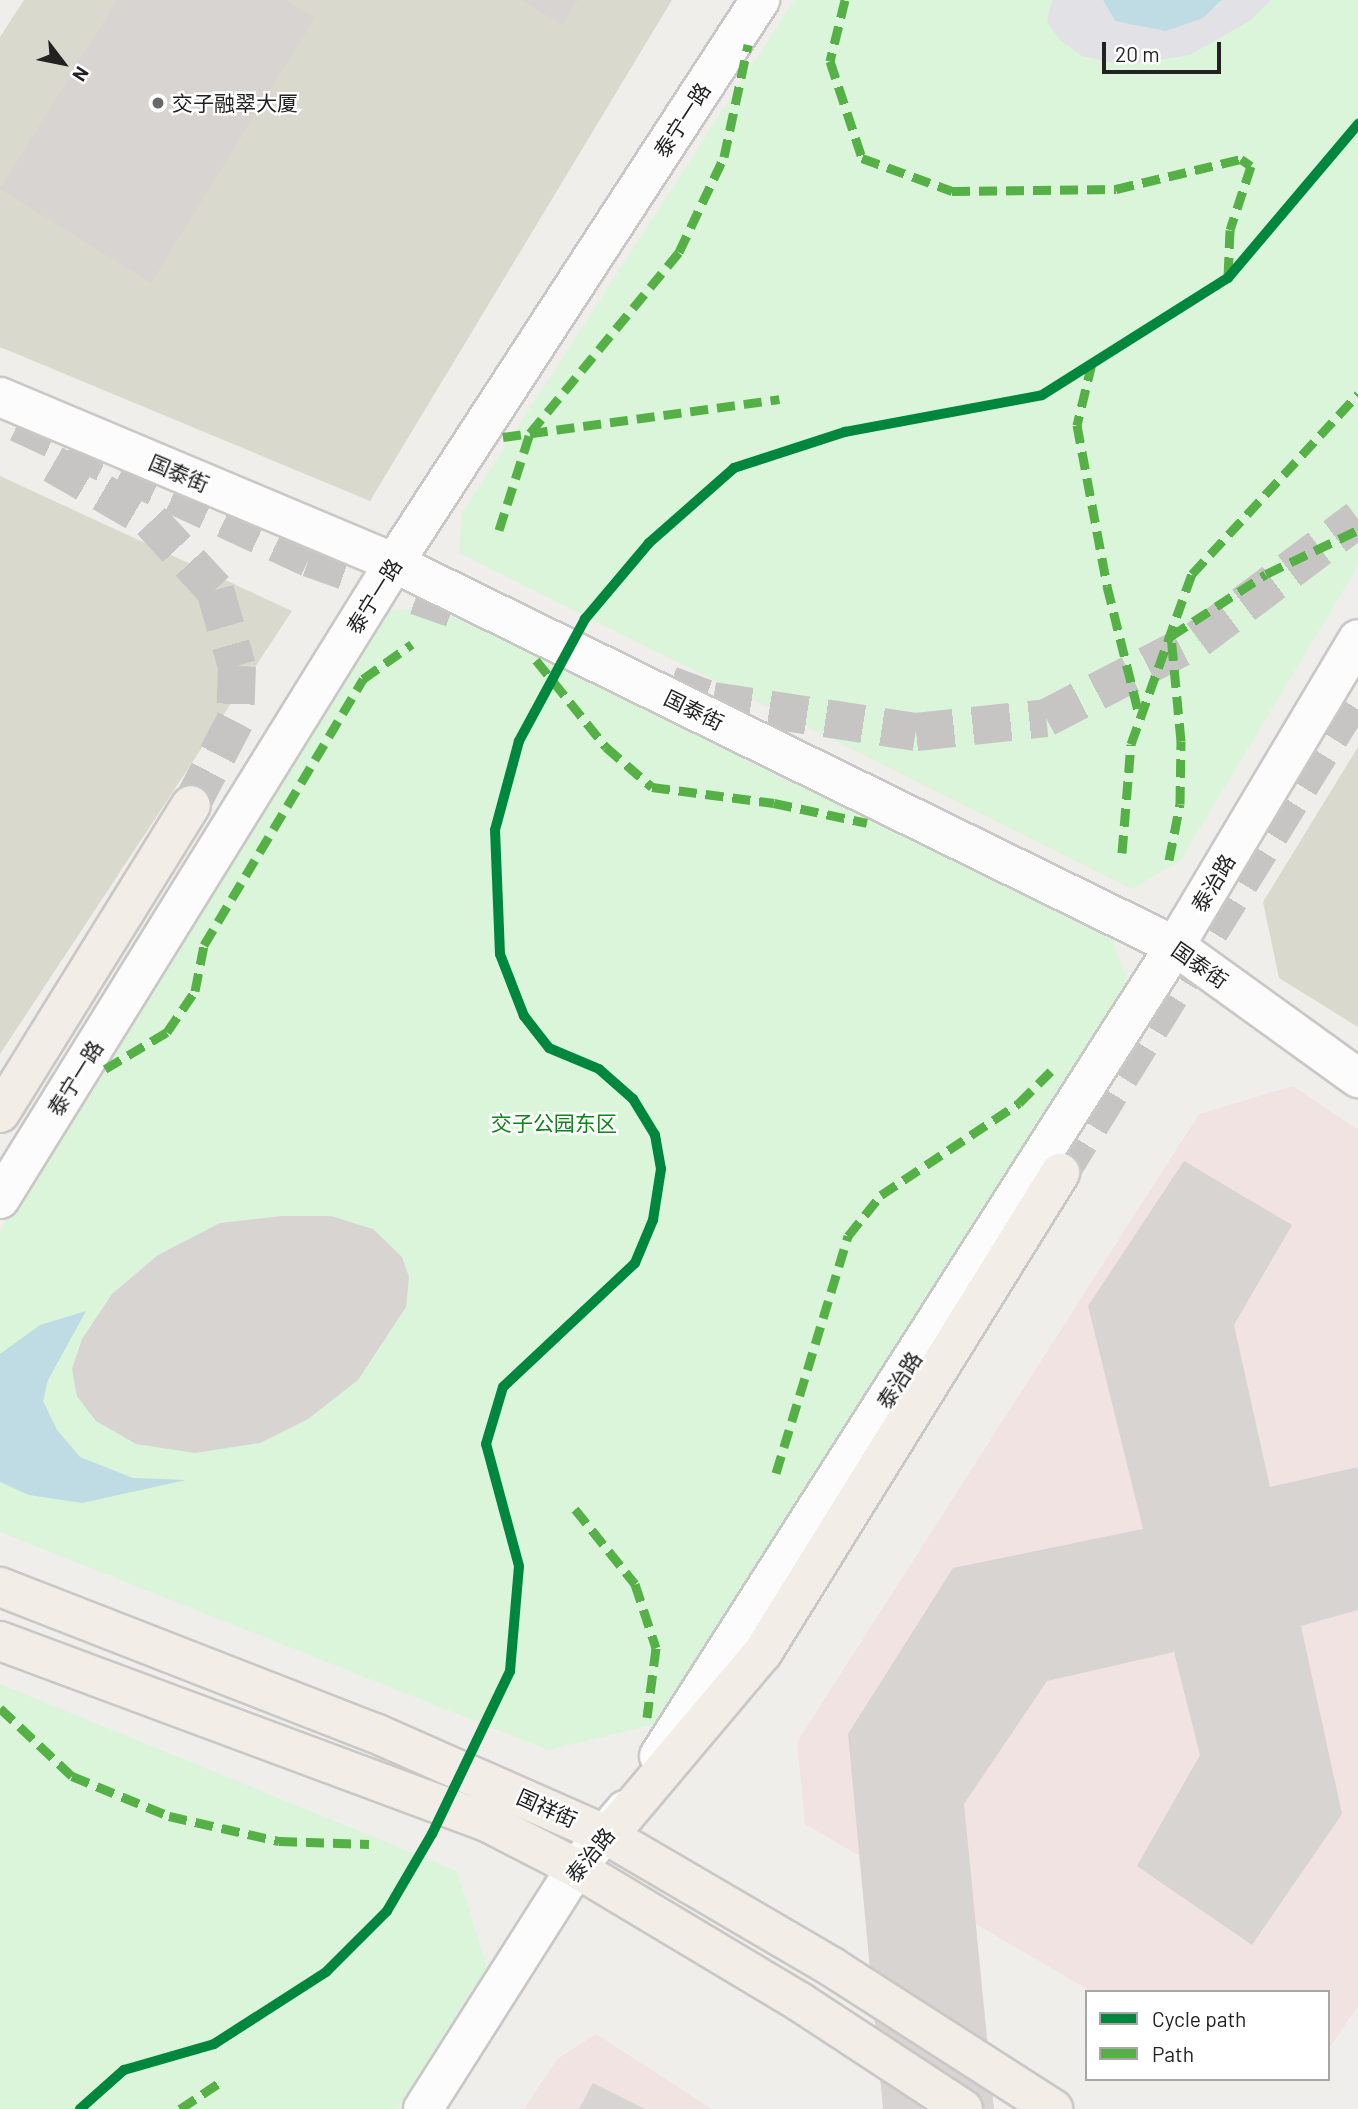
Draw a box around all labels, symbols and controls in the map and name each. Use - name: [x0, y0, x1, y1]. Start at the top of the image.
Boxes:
- north arrow: [28, 28, 98, 98]
- scale bar: [1106, 28, 1225, 72]
- text: 20 m: [1115, 41, 1160, 66]
- text: N: [68, 63, 94, 86]
- street label: 泰宁一路: [649, 78, 715, 162]
- place label: 交子融翠大厦: [172, 90, 298, 116]
- marker: 交子融翠大厦: [150, 95, 166, 111]
- street label: 国泰街: [145, 449, 213, 497]
- street label: 泰宁一路: [341, 554, 407, 638]
- street label: 国泰街: [660, 685, 728, 735]
- street label: 泰治路: [1186, 850, 1240, 916]
- street label: 国泰街: [1167, 937, 1233, 993]
- street label: 泰宁一路: [42, 1036, 108, 1120]
- park label: 交子公园东区: [491, 1110, 617, 1136]
- street label: 泰治路: [871, 1347, 927, 1413]
- street label: 国祥街: [513, 1784, 581, 1832]
- street label: 泰治路: [560, 1823, 620, 1887]
- legend: [1085, 1990, 1330, 2081]
- text: Cycle path: [1152, 2006, 1246, 2031]
- text: Path: [1152, 2041, 1194, 2066]

